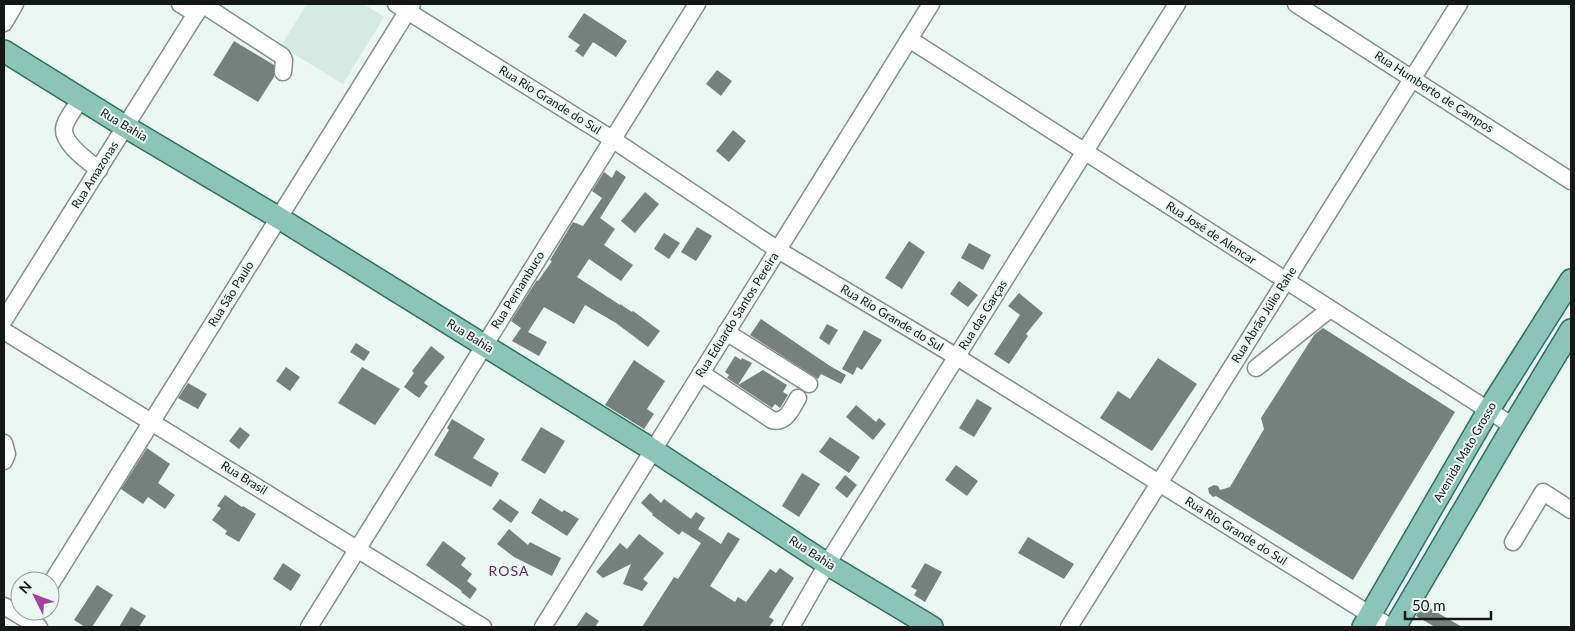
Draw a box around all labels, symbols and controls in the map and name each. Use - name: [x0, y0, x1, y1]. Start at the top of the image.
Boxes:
- street label: Rua Humberto de Campos: [1372, 47, 1497, 136]
- street label: Rua Rio Grande do Sul: [496, 62, 604, 137]
- street label: Rua Bahia: [98, 105, 151, 144]
- street label: Rua Amazonas: [68, 138, 121, 211]
- street label: Rua José de Alencar: [1163, 198, 1260, 268]
- street label: Rua Pernambuco: [488, 248, 548, 331]
- street label: Rua Eduardo Santos Pereira: [692, 249, 781, 380]
- street label: Rua São Paulo: [204, 258, 257, 329]
- street label: Rua Abrão Júlio Rahe: [1228, 264, 1299, 366]
- street label: Rua das Garças: [955, 277, 1010, 352]
- street label: Rua Rio Grande do Sul: [838, 281, 946, 354]
- street label: Rua Bahia: [444, 315, 496, 356]
- street label: Avenida Mato Grosso: [1430, 399, 1499, 504]
- street label: Rua Brasil: [218, 457, 270, 498]
- street label: Rua Rio Grande do Sul: [1182, 493, 1290, 568]
- street label: Rua Bahia: [786, 532, 838, 573]
- district label: ROSA: [489, 562, 529, 579]
- north arrow: [10, 571, 60, 621]
- text: N: [15, 577, 35, 597]
- scale bar: [1405, 588, 1491, 620]
- text: 50 m: [1412, 596, 1446, 614]

